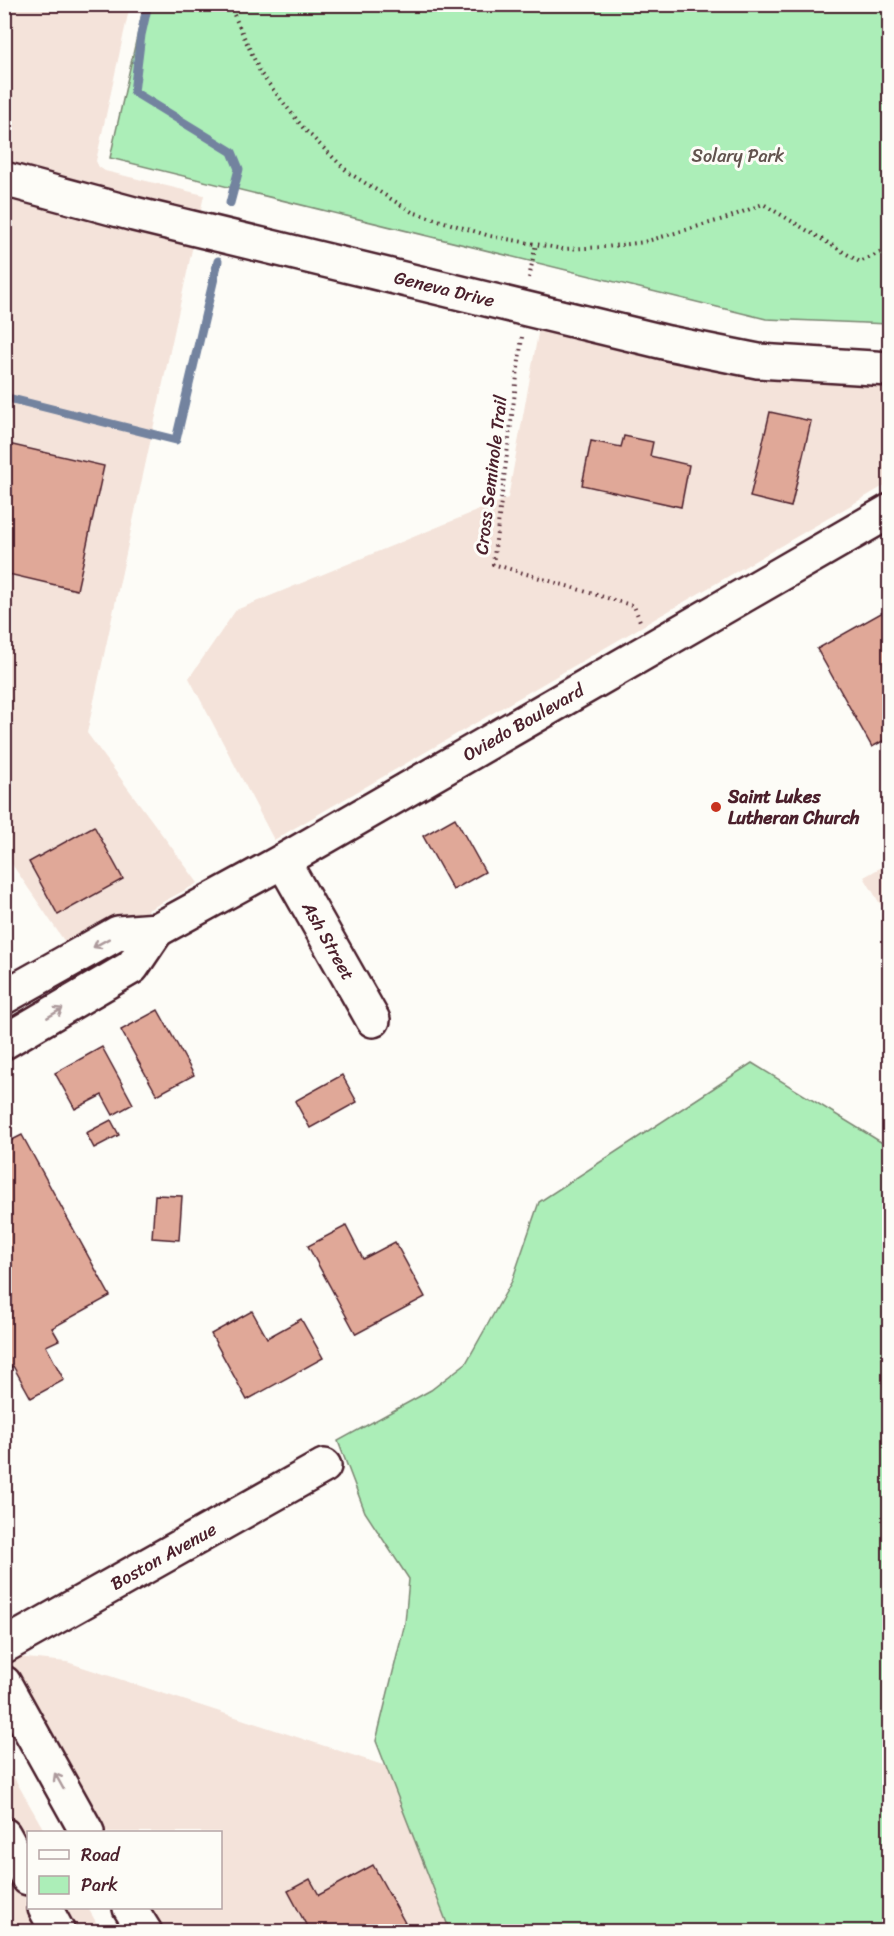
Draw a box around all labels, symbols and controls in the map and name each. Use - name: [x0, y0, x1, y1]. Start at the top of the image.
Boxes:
- park label: Solary Park: [692, 140, 785, 172]
- street label: Geneva Drive: [391, 261, 498, 317]
- street label: Cross Seminole Trail: [465, 393, 517, 556]
- street label: Oviedo Boulevard: [457, 674, 591, 770]
- place label: Saint Lukes Lutheran Church: [727, 781, 860, 834]
- marker: Saint Lukes Lutheran Church: [709, 800, 723, 814]
- street label: Ash Street: [293, 895, 364, 987]
- one-way arrow: [93, 937, 110, 949]
- one-way arrow: [46, 1006, 63, 1018]
- street label: Boston Avenue: [104, 1513, 223, 1599]
- one-way arrow: [52, 1773, 64, 1790]
- legend: [27, 1831, 222, 1909]
- text: Road: [81, 1839, 121, 1871]
- text: Park: [81, 1869, 118, 1901]

